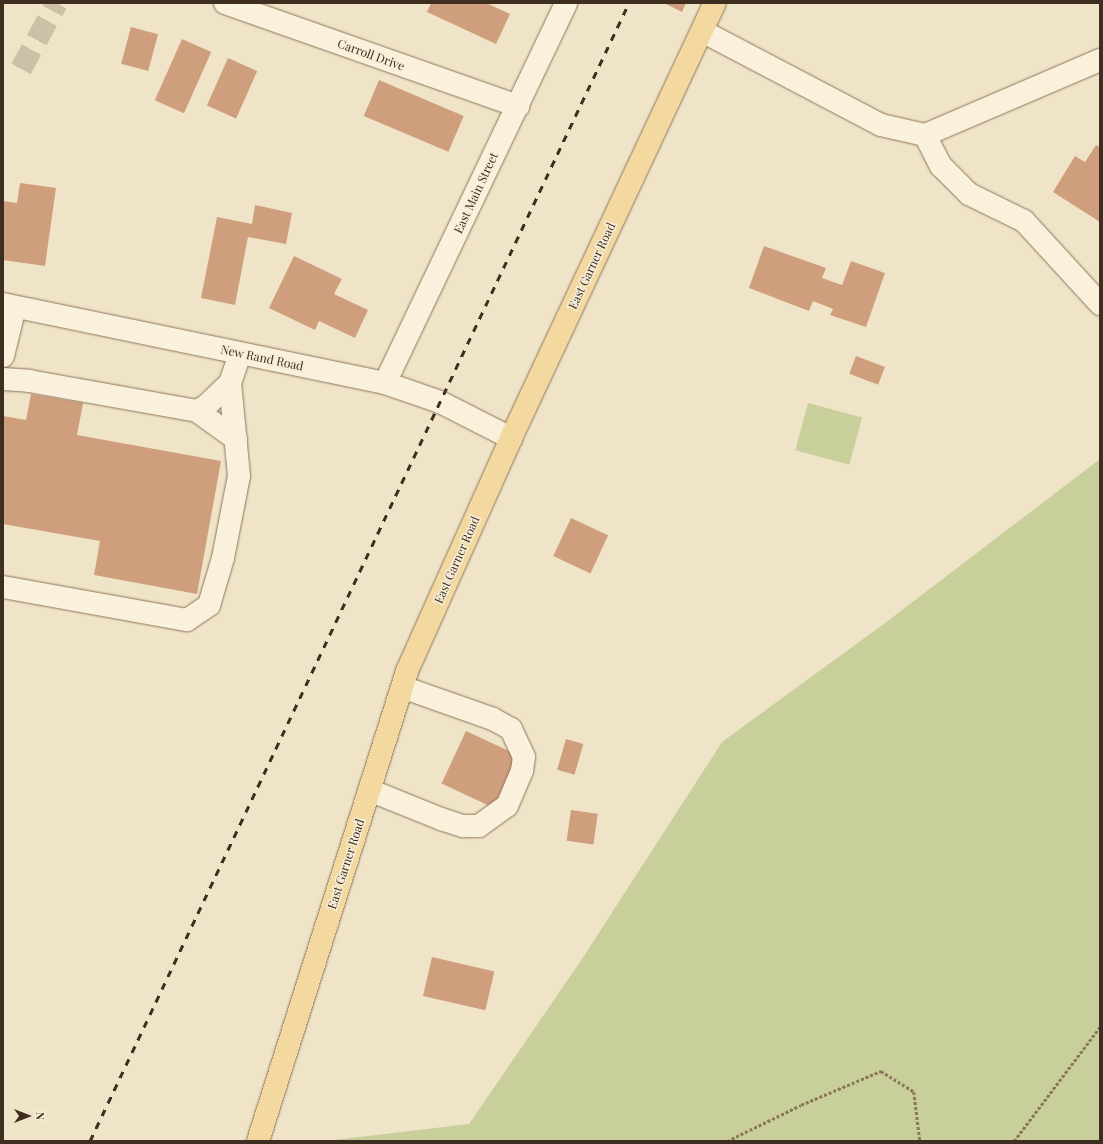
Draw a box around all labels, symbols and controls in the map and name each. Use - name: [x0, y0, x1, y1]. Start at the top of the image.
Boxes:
- street label: Carroll Drive: [335, 36, 407, 74]
- street label: East Main Street: [451, 150, 501, 236]
- street label: East Garner Road: [566, 220, 618, 312]
- street label: New Rand Road: [219, 342, 305, 374]
- street label: East Garner Road: [431, 514, 483, 606]
- street label: East Garner Road: [325, 817, 367, 911]
- north arrow: [8, 1096, 48, 1136]
- text: N: [33, 1112, 48, 1120]

